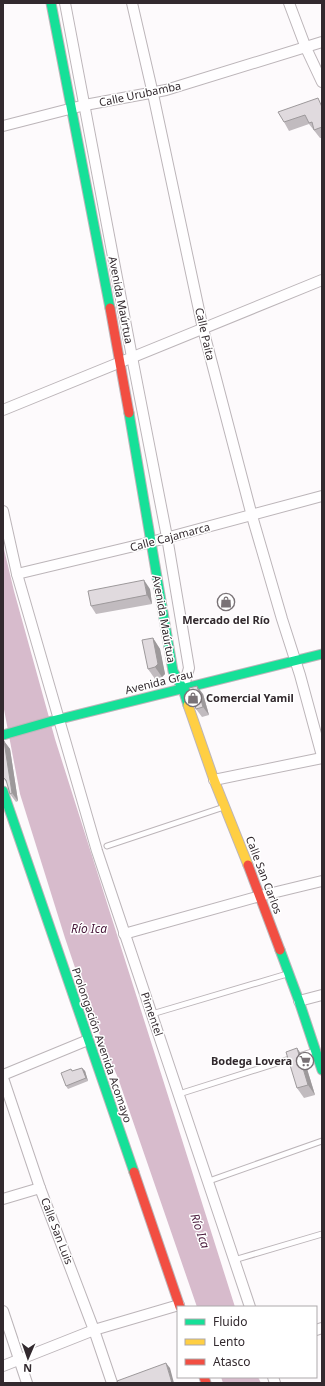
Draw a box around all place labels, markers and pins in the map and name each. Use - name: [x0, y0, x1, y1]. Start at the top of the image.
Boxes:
- shop icon: Mercado del Río: [216, 592, 236, 612]
- place label: Mercado del Río: [182, 612, 270, 627]
- shop icon: Comercial Yamil: [183, 688, 203, 708]
- place label: Comercial Yamil: [206, 690, 294, 705]
- supermarket icon: Bodega Lovera: [295, 1051, 315, 1071]
- place label: Bodega Lovera: [211, 1053, 292, 1068]

